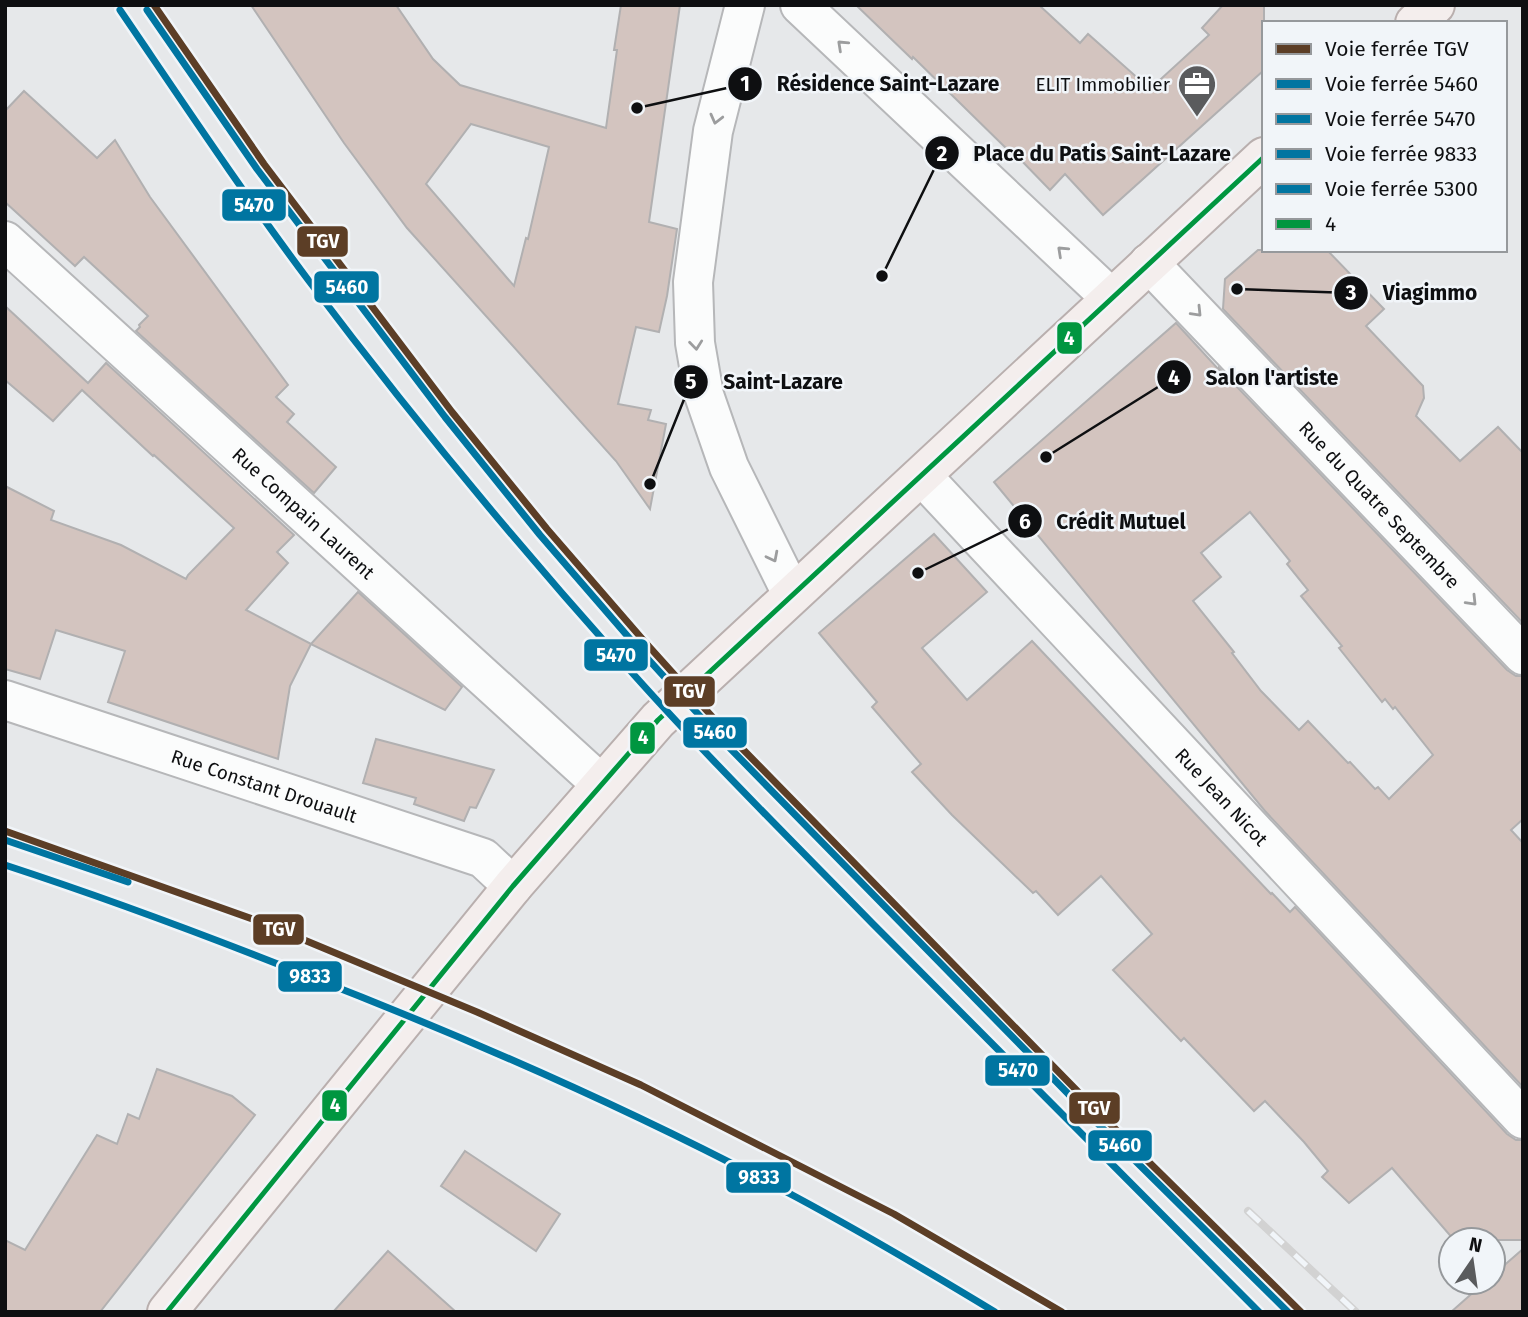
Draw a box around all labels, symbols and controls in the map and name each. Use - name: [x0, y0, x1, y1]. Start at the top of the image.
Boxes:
- legend: [1262, 21, 1507, 252]
- text: Voie ferrée TGV: [1325, 36, 1469, 62]
- one-way arrow: [837, 40, 850, 53]
- callout: Résidence Saint-Lazare: [728, 63, 1013, 105]
- office icon: ELIT Immobilier: [1176, 63, 1218, 118]
- text: 1: [740, 71, 750, 97]
- text: Résidence Saint-Lazare: [777, 71, 1000, 97]
- text: Voie ferrée 5460: [1325, 71, 1478, 97]
- place label: ELIT Immobilier: [1035, 73, 1171, 96]
- text: Voie ferrée 5470: [1325, 106, 1476, 132]
- one-way arrow: [710, 113, 724, 125]
- callout: Place du Patis Saint-Lazare: [924, 132, 1245, 174]
- text: 2: [937, 141, 948, 167]
- text: Place du Patis Saint-Lazare: [973, 141, 1231, 167]
- text: Voie ferrée 9833: [1325, 141, 1477, 167]
- text: Voie ferrée 5300: [1325, 176, 1478, 202]
- line badge: 5470: [221, 188, 287, 222]
- text: 5470: [234, 194, 274, 217]
- text: 4: [1325, 211, 1336, 237]
- line badge: TGV: [296, 225, 349, 258]
- text: TGV: [307, 230, 341, 253]
- one-way arrow: [1057, 246, 1070, 259]
- line badge: 5460: [313, 270, 380, 304]
- callout: Viagimmo: [1334, 272, 1491, 314]
- text: 5460: [326, 276, 368, 299]
- text: 3: [1345, 280, 1357, 306]
- text: Viagimmo: [1382, 280, 1477, 306]
- one-way arrow: [1188, 304, 1201, 317]
- line badge: 4: [1056, 321, 1083, 355]
- text: 4: [1064, 327, 1075, 350]
- one-way arrow: [689, 339, 704, 350]
- callout: Salon l'artiste: [1157, 356, 1353, 398]
- callout: Saint-Lazare: [674, 361, 857, 403]
- text: 4: [1168, 365, 1180, 391]
- text: Salon l'artiste: [1206, 365, 1339, 391]
- text: 5: [685, 369, 697, 395]
- text: Saint-Lazare: [723, 369, 843, 395]
- street label: Rue du Quatre Septembre: [1294, 416, 1464, 594]
- street label: Rue Compain Laurent: [227, 443, 379, 584]
- callout: Crédit Mutuel: [1007, 500, 1200, 542]
- text: 6: [1019, 509, 1031, 535]
- text: Crédit Mutuel: [1056, 509, 1186, 535]
- one-way arrow: [765, 550, 779, 562]
- one-way arrow: [1463, 593, 1476, 606]
- line badge: 5470: [583, 638, 649, 672]
- text: 5470: [596, 644, 636, 667]
- line badge: TGV: [663, 675, 716, 708]
- text: TGV: [673, 680, 707, 703]
- line badge: 5460: [682, 716, 748, 749]
- line badge: 4: [629, 721, 656, 755]
- text: 5460: [694, 721, 736, 744]
- text: 4: [638, 726, 649, 749]
- street label: Rue Jean Nicot: [1170, 743, 1273, 851]
- street label: Rue Constant Drouault: [168, 745, 360, 828]
- line badge: TGV: [252, 913, 305, 946]
- text: TGV: [263, 918, 297, 941]
- line badge: 9833: [277, 960, 343, 993]
- text: 9833: [289, 965, 331, 988]
- line badge: 5470: [984, 1054, 1051, 1087]
- text: 5470: [998, 1059, 1038, 1082]
- line badge: 4: [321, 1089, 348, 1122]
- line badge: TGV: [1068, 1091, 1121, 1125]
- text: 4: [330, 1094, 341, 1117]
- text: TGV: [1078, 1097, 1112, 1120]
- line badge: 5460: [1087, 1129, 1153, 1162]
- text: 5460: [1099, 1134, 1141, 1157]
- line badge: 9833: [725, 1161, 792, 1194]
- text: 9833: [738, 1166, 780, 1189]
- north arrow: [1437, 1226, 1507, 1296]
- text: N: [1467, 1232, 1484, 1258]

